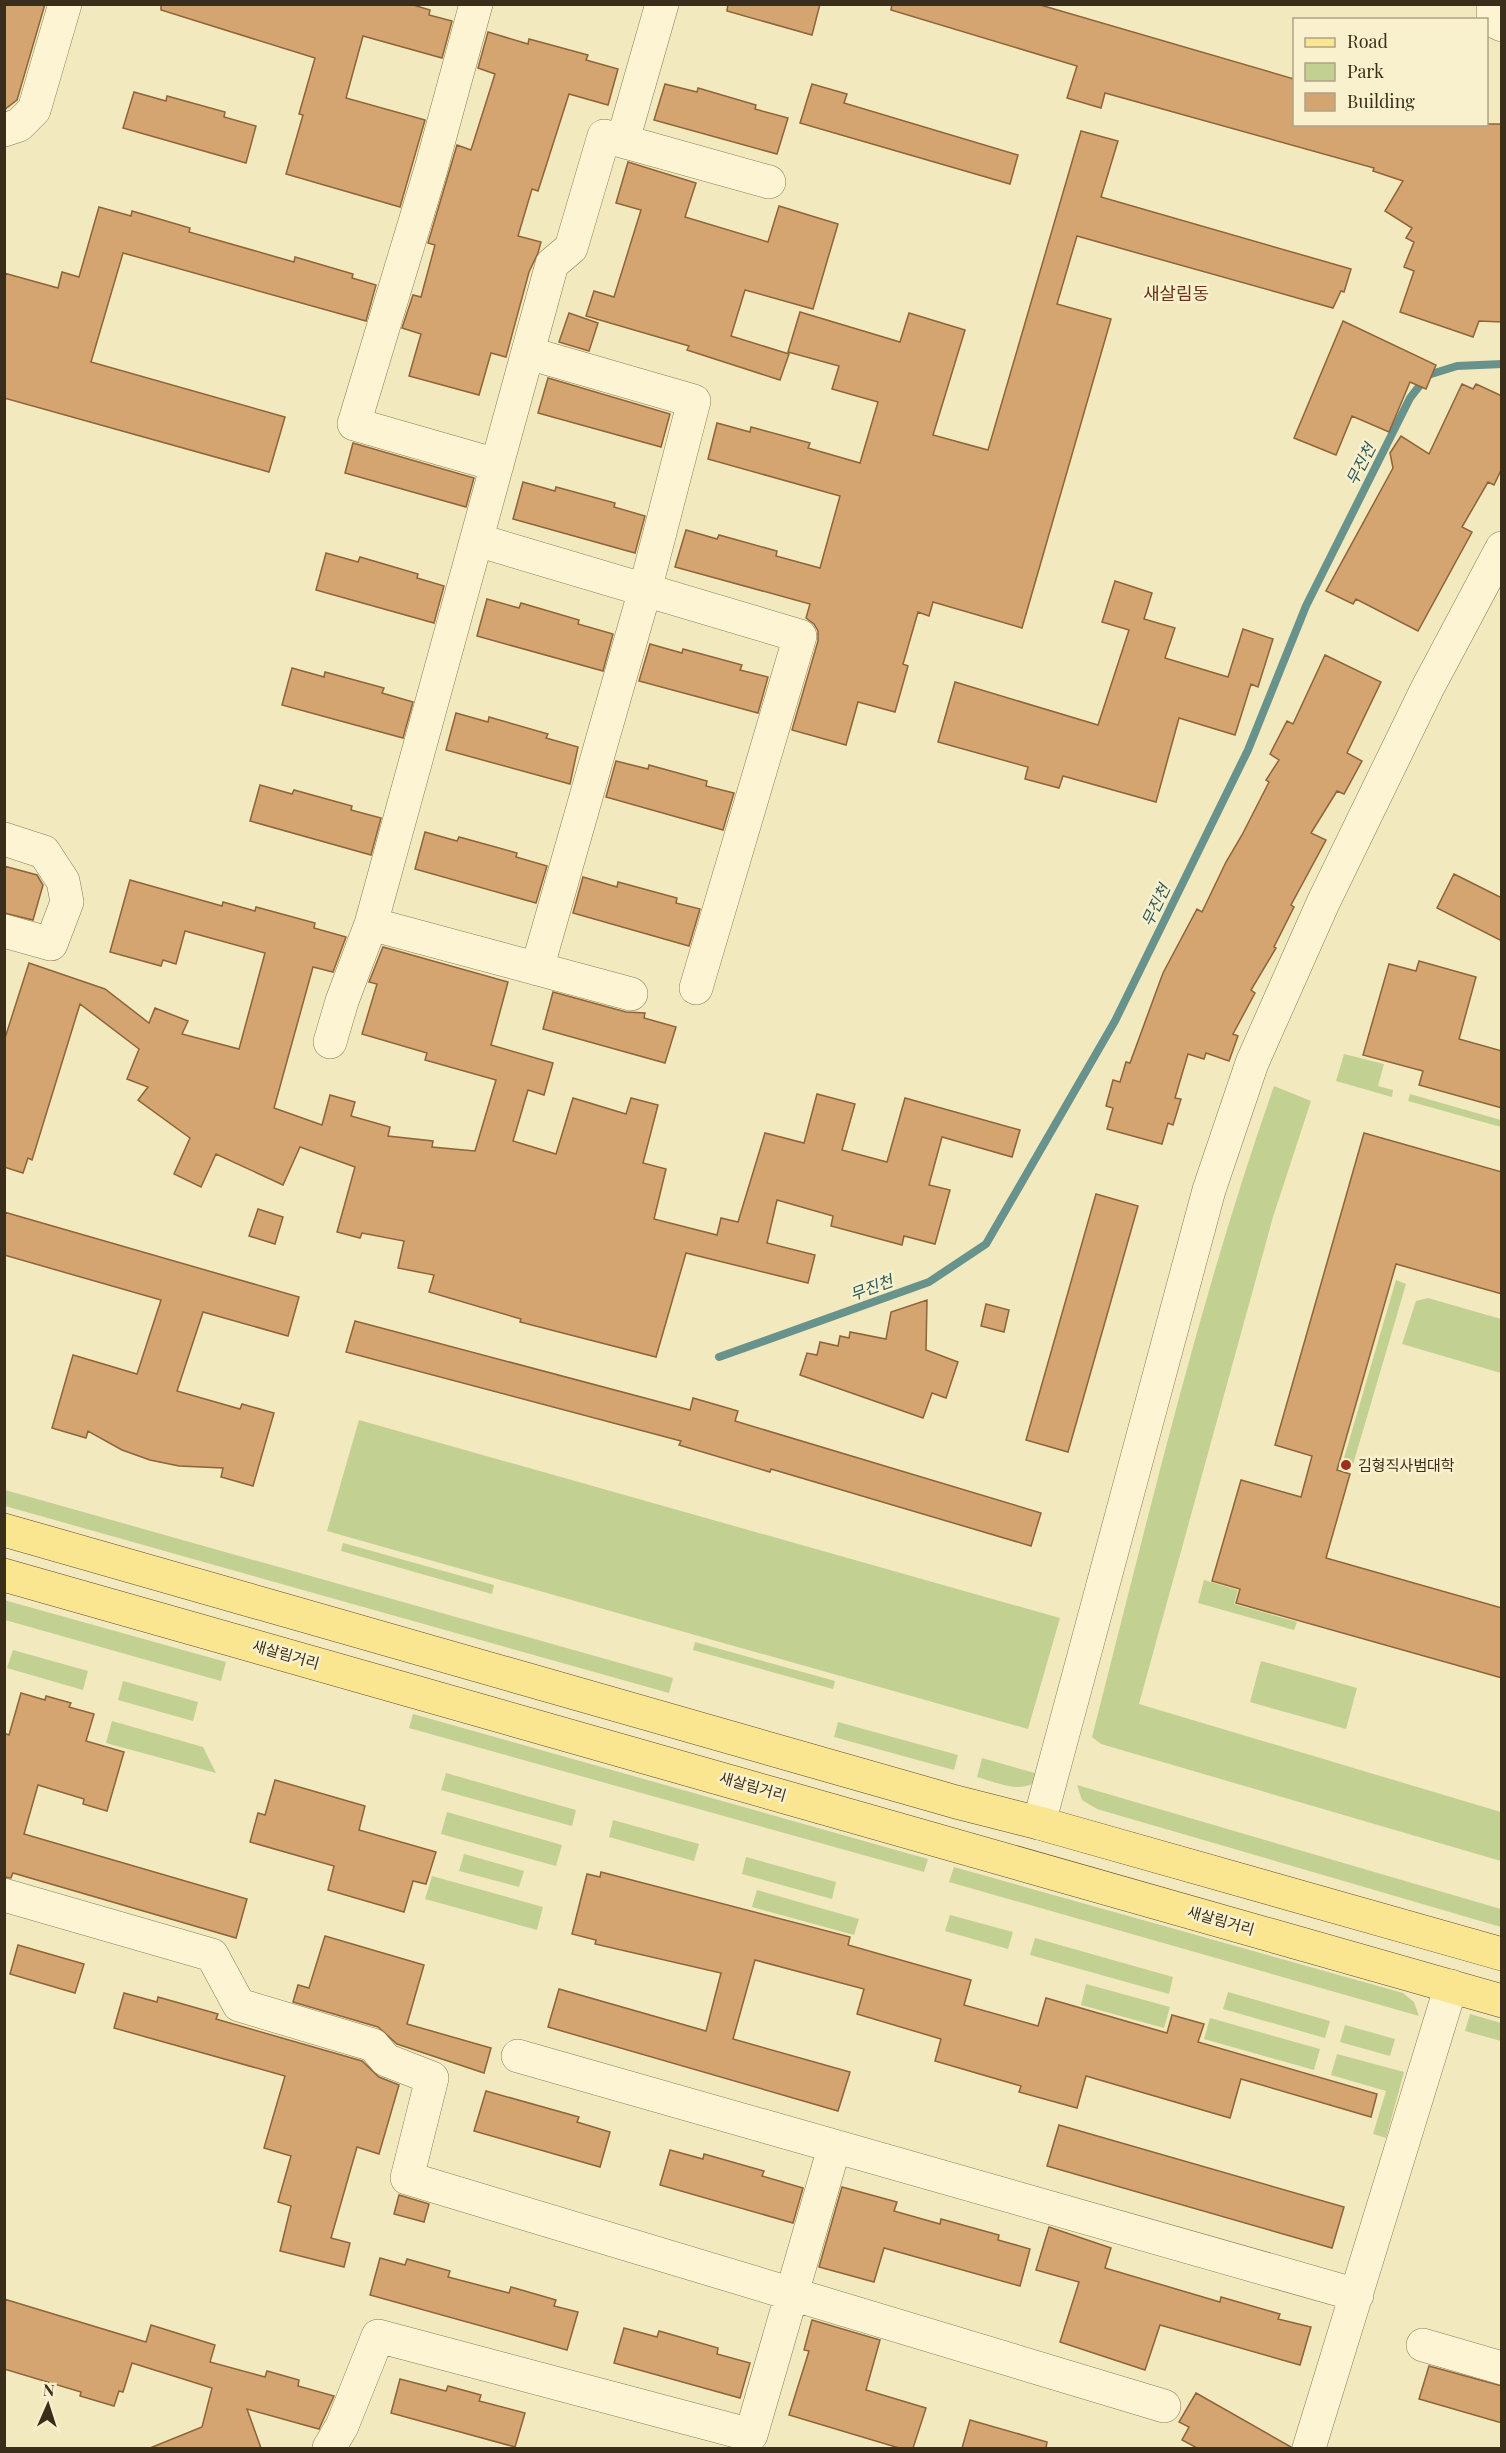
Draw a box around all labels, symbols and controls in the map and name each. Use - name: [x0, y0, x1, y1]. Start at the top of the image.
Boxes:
- legend: [1293, 18, 1488, 126]
- text: Road: [1347, 29, 1388, 53]
- text: Park: [1347, 59, 1384, 83]
- text: Building: [1347, 89, 1415, 113]
- district label: 새살림동: [1143, 281, 1209, 305]
- water label: 무진천: [1341, 438, 1380, 488]
- water label: 무진천: [1136, 879, 1175, 929]
- water label: 무진천: [847, 1269, 897, 1304]
- place label: 김형직사범대학: [1358, 1455, 1455, 1475]
- marker: 김형직사범대학: [1339, 1458, 1353, 1472]
- street label: 새살림거리: [250, 1635, 322, 1673]
- street label: 새살림거리: [717, 1767, 789, 1805]
- street label: 새살림거리: [1185, 1901, 1257, 1939]
- north arrow: [18, 2375, 78, 2435]
- text: N: [42, 2379, 56, 2400]

